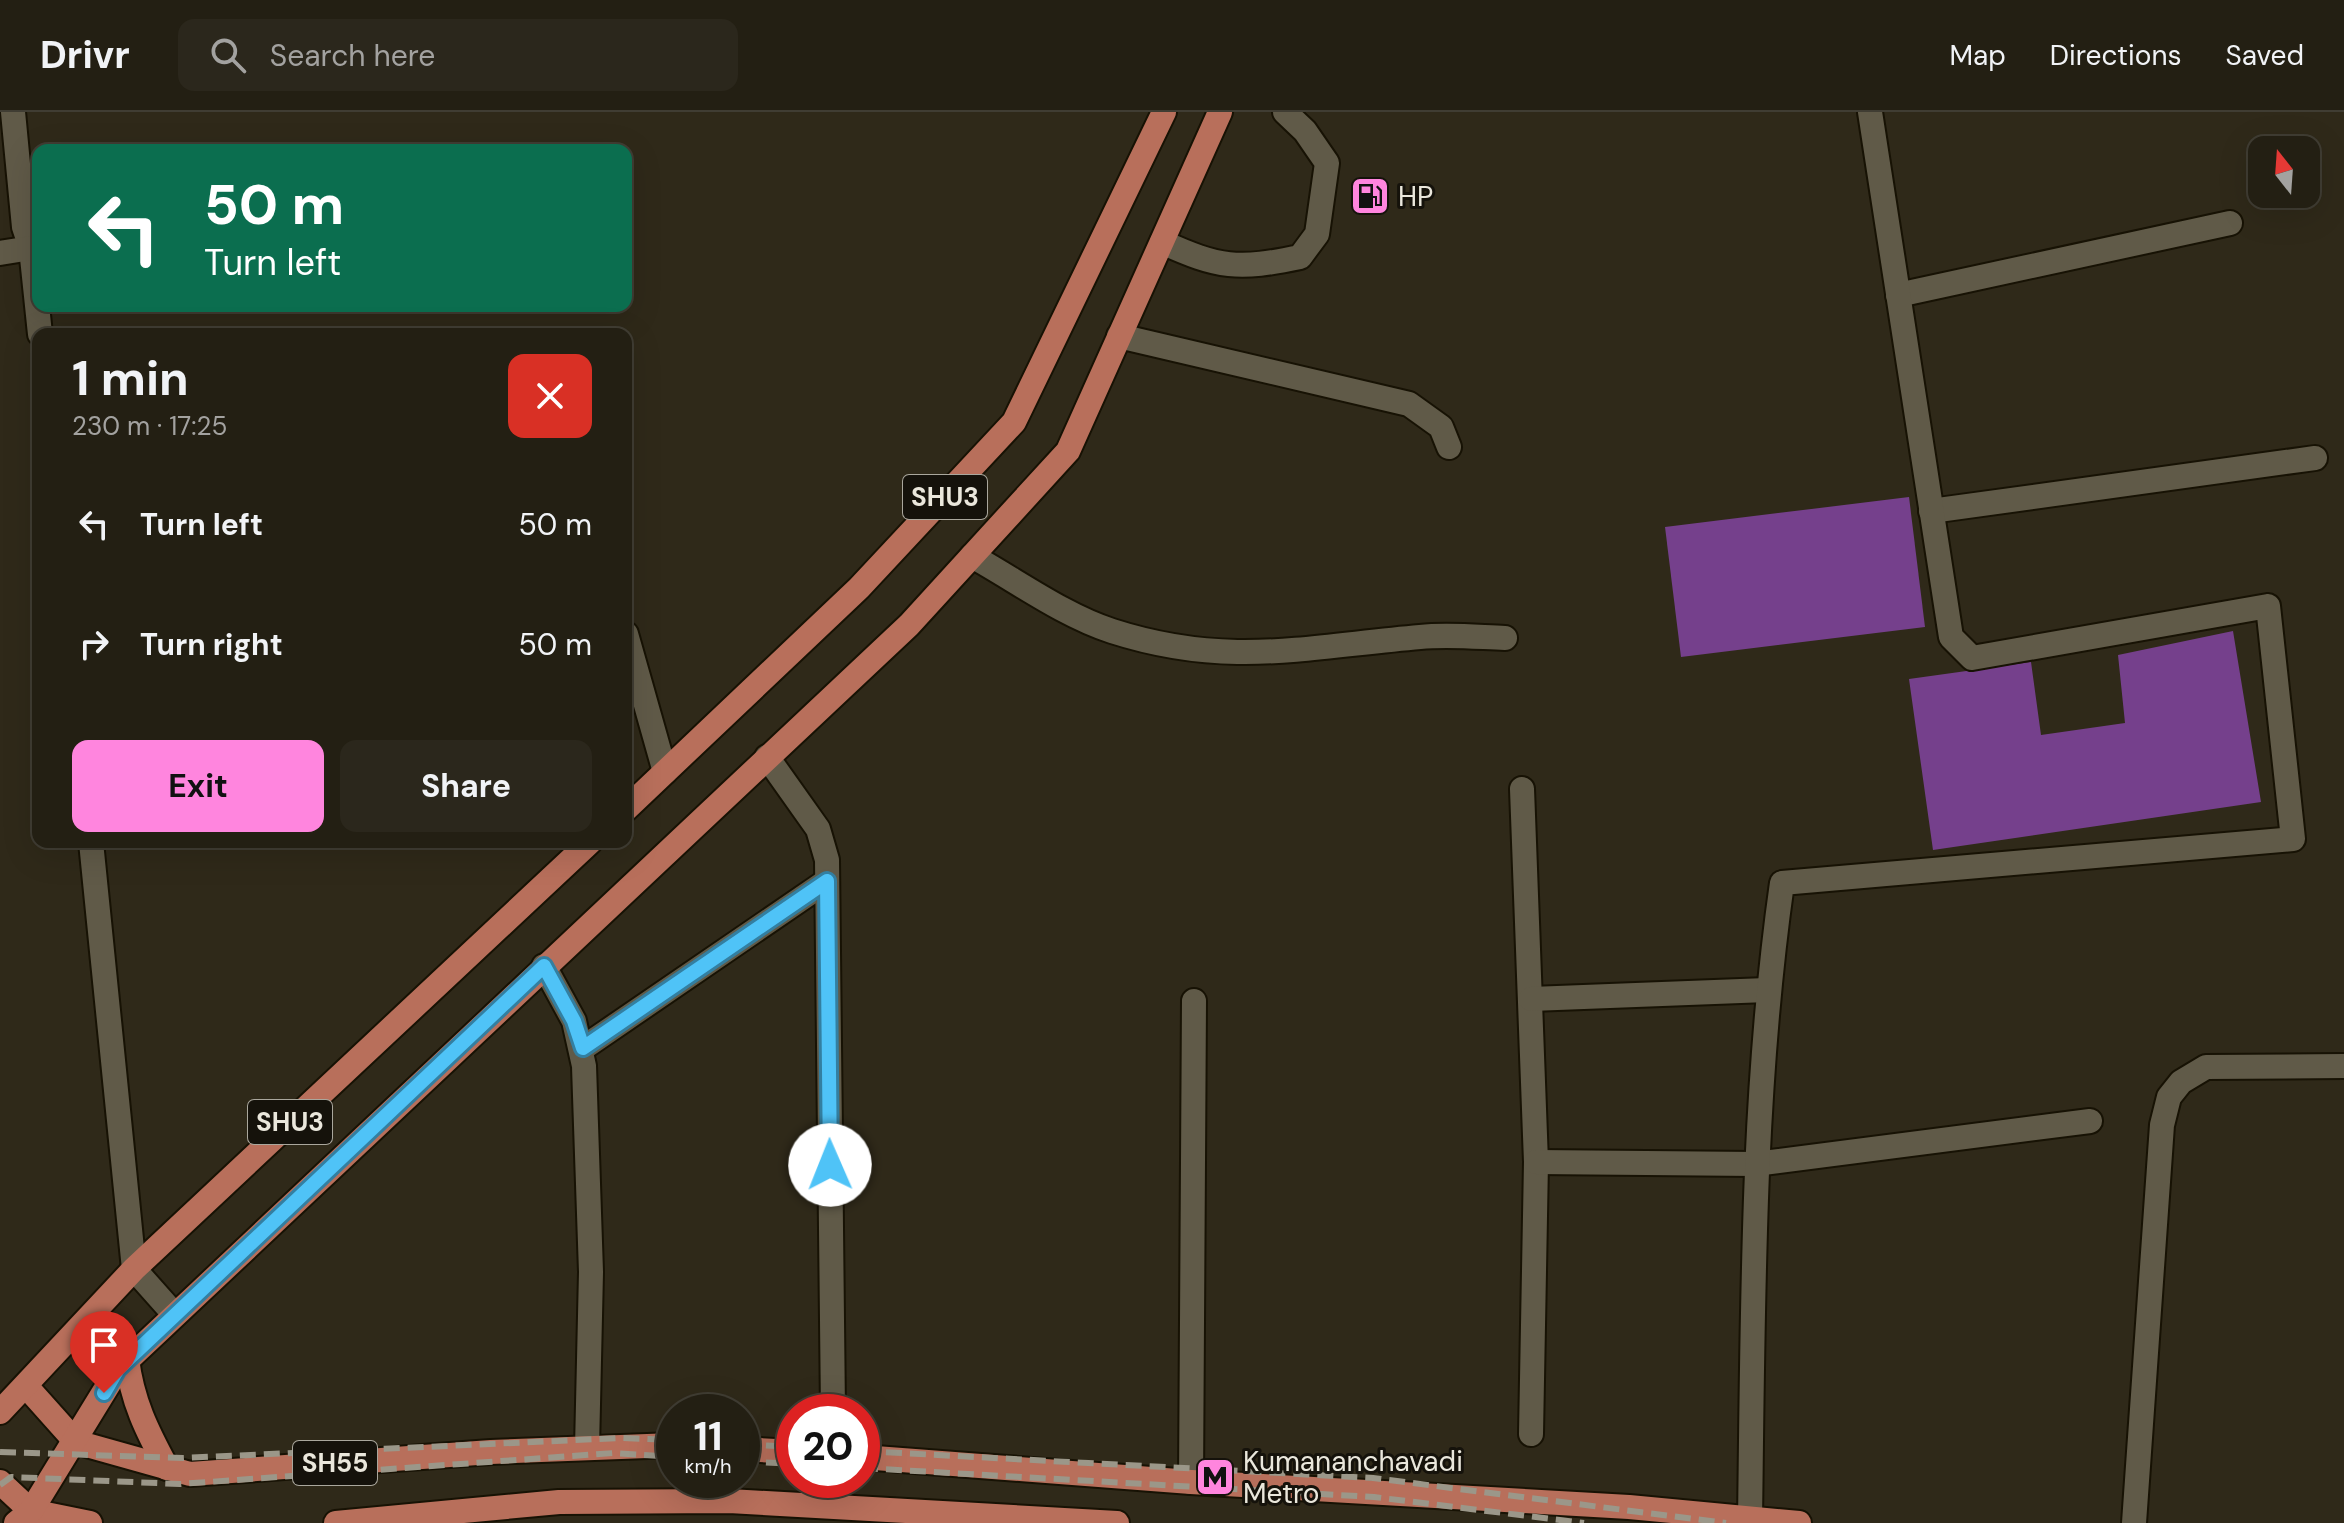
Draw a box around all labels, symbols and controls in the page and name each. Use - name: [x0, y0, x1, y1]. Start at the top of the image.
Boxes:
- search box: [178, 19, 738, 91]
- text: Drivr: [40, 30, 130, 80]
- icon: search: [206, 33, 250, 77]
- text: Search here: [270, 36, 435, 75]
- text: Map: [1949, 37, 2006, 74]
- text: Directions: [2050, 37, 2182, 74]
- text: Saved: [2226, 37, 2304, 74]
- north arrow: [2248, 136, 2320, 208]
- map controls: [2248, 136, 2320, 208]
- text: 50 m: [204, 168, 344, 241]
- fuel station icon: HP: [1349, 175, 1391, 217]
- icon: left: [72, 176, 176, 280]
- place label: HP: [1398, 178, 1433, 215]
- text: Turn left: [204, 239, 341, 286]
- text: 1 min: [72, 347, 189, 410]
- button: close: [508, 354, 592, 438]
- text: 230 m · 17:25: [72, 409, 227, 443]
- road number: SHU3: [903, 475, 987, 519]
- icon: left: [72, 502, 116, 546]
- text: Turn left: [140, 505, 263, 544]
- text: 50 m: [518, 505, 592, 544]
- icon: right: [72, 622, 116, 666]
- text: Turn right: [140, 625, 283, 664]
- text: 50 m: [518, 625, 592, 664]
- button: Exit: [72, 740, 324, 832]
- button: Share: [340, 740, 592, 832]
- road number: SHU3: [248, 1100, 332, 1144]
- position arrow: [788, 1123, 872, 1207]
- pin: [70, 1311, 138, 1393]
- icon: arrive: [82, 1323, 126, 1367]
- speed limit sign: 20: [776, 1394, 880, 1498]
- text: 11: [693, 1410, 723, 1462]
- road number: SH55: [293, 1441, 377, 1485]
- place label: Kumananchavadi Metro: [1243, 1443, 1463, 1512]
- text: km/h: [684, 1453, 732, 1479]
- metro station icon: Kumananchavadi Metro: [1194, 1456, 1236, 1498]

